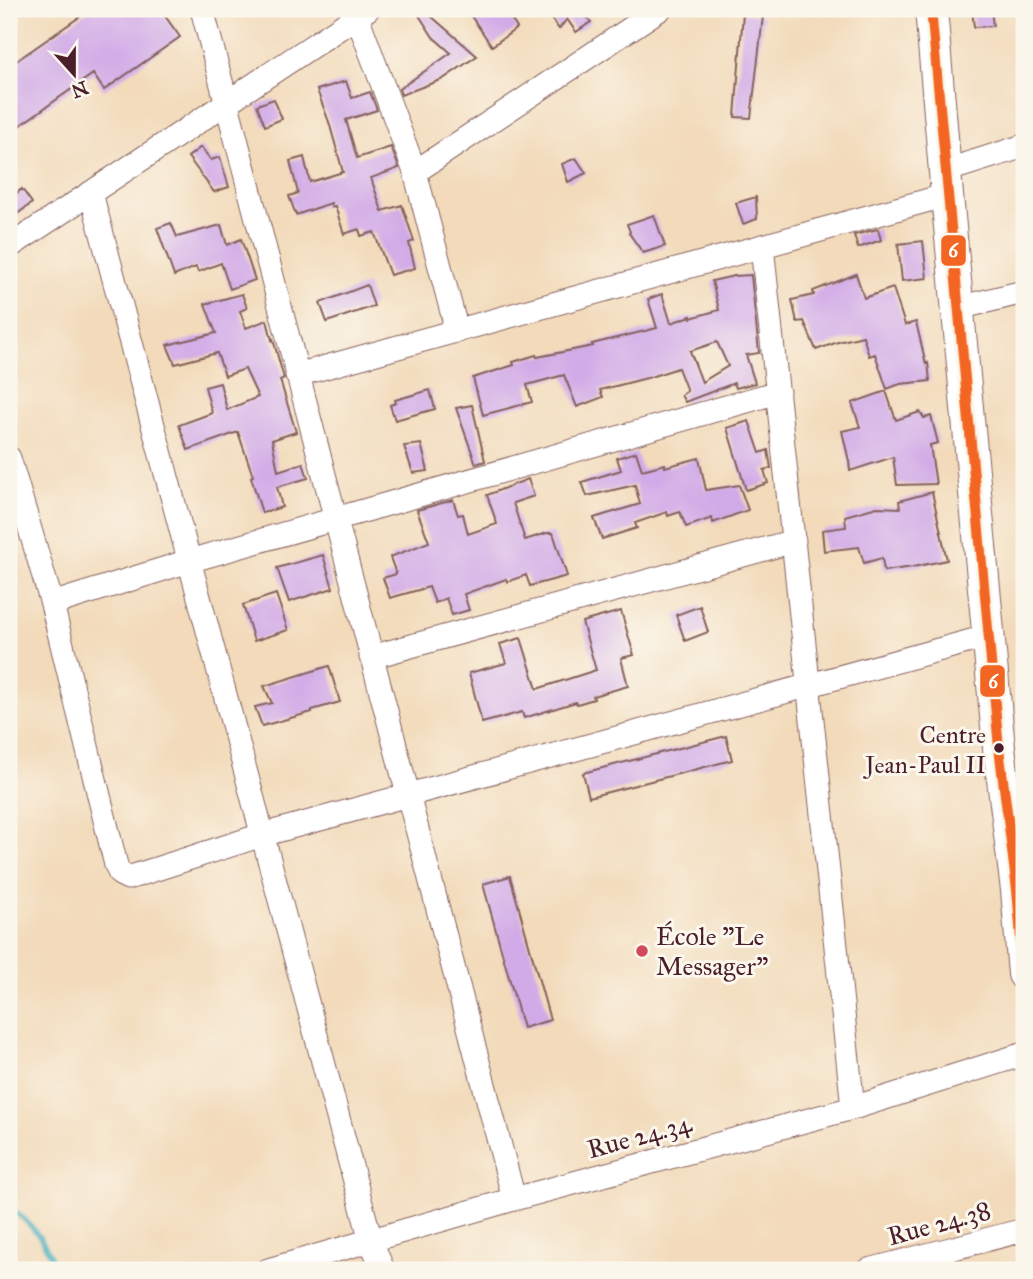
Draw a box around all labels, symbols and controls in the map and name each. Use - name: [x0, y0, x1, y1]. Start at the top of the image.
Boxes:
- north arrow: [38, 38, 108, 108]
- text: N: [68, 76, 92, 103]
- line badge: 6: [940, 234, 967, 267]
- text: 6: [948, 239, 959, 262]
- line badge: 6: [979, 664, 1006, 698]
- text: 6: [988, 670, 999, 693]
- place label: Centre Jean-Paul II: [862, 720, 986, 780]
- marker: Centre Jean-Paul II: [992, 741, 1006, 755]
- place label: École "Le Messager": [656, 920, 768, 982]
- marker: École "Le Messager": [634, 943, 650, 959]
- street label: Rue 24.34: [583, 1107, 695, 1165]
- street label: Rue 24.38: [884, 1194, 994, 1252]

